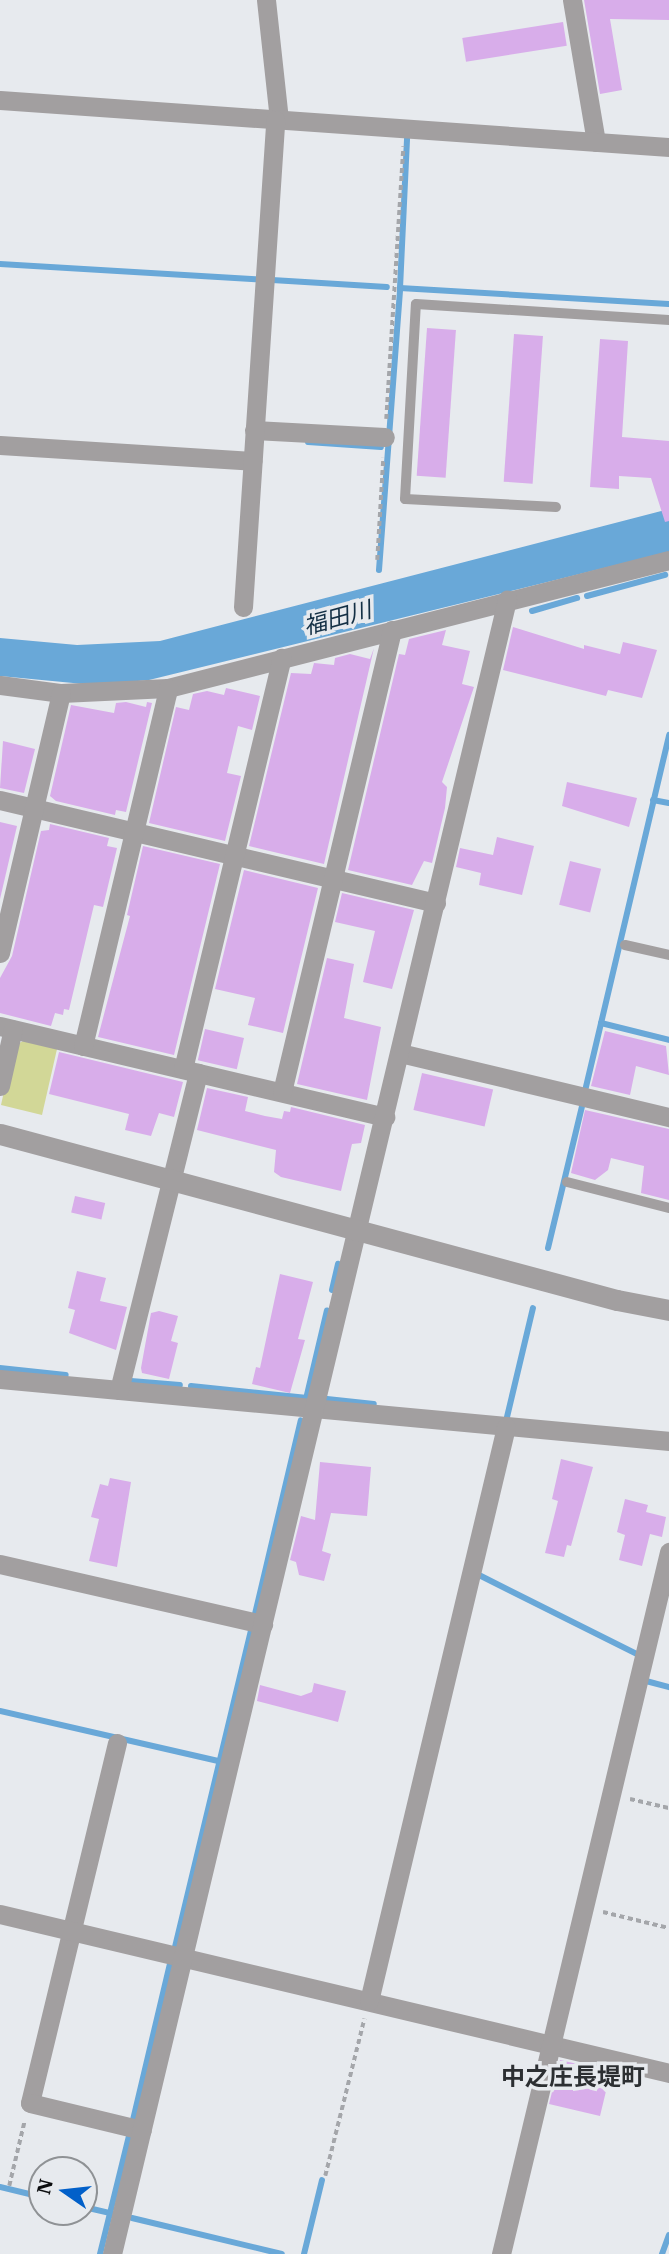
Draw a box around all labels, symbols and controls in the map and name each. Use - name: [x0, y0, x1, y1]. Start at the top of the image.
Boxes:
- water label: 福田川: [300, 595, 374, 639]
- district label: 中之庄長堤町: [501, 2063, 645, 2091]
- north arrow: [28, 2156, 98, 2226]
- text: N: [31, 2176, 58, 2197]

